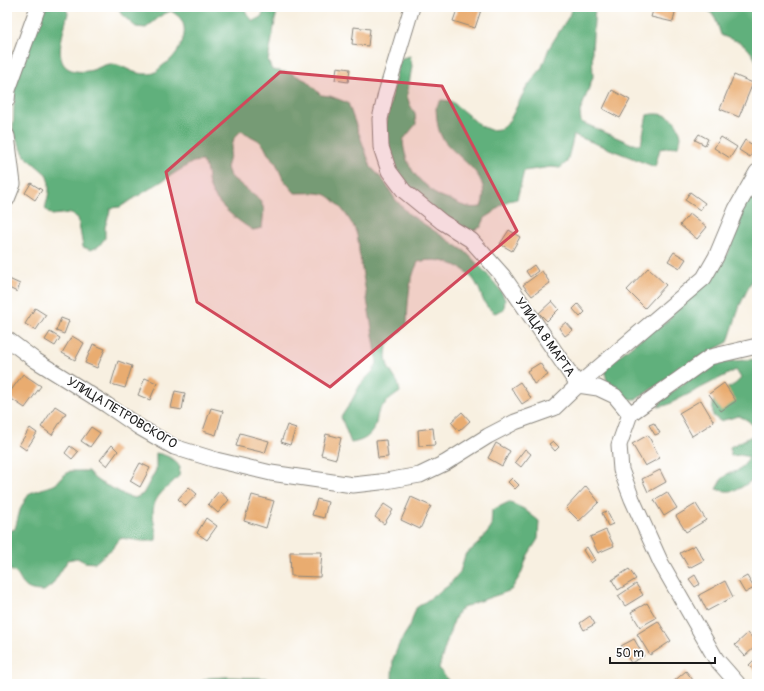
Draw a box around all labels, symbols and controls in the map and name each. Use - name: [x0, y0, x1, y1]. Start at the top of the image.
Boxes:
- street label: УЛИЦА 8 МАРТА: [512, 294, 579, 380]
- street label: УЛИЦА ПЕТРОВСКОГО: [64, 374, 180, 452]
- scale bar: [610, 639, 715, 665]
- text: 50 m: [616, 646, 644, 661]

